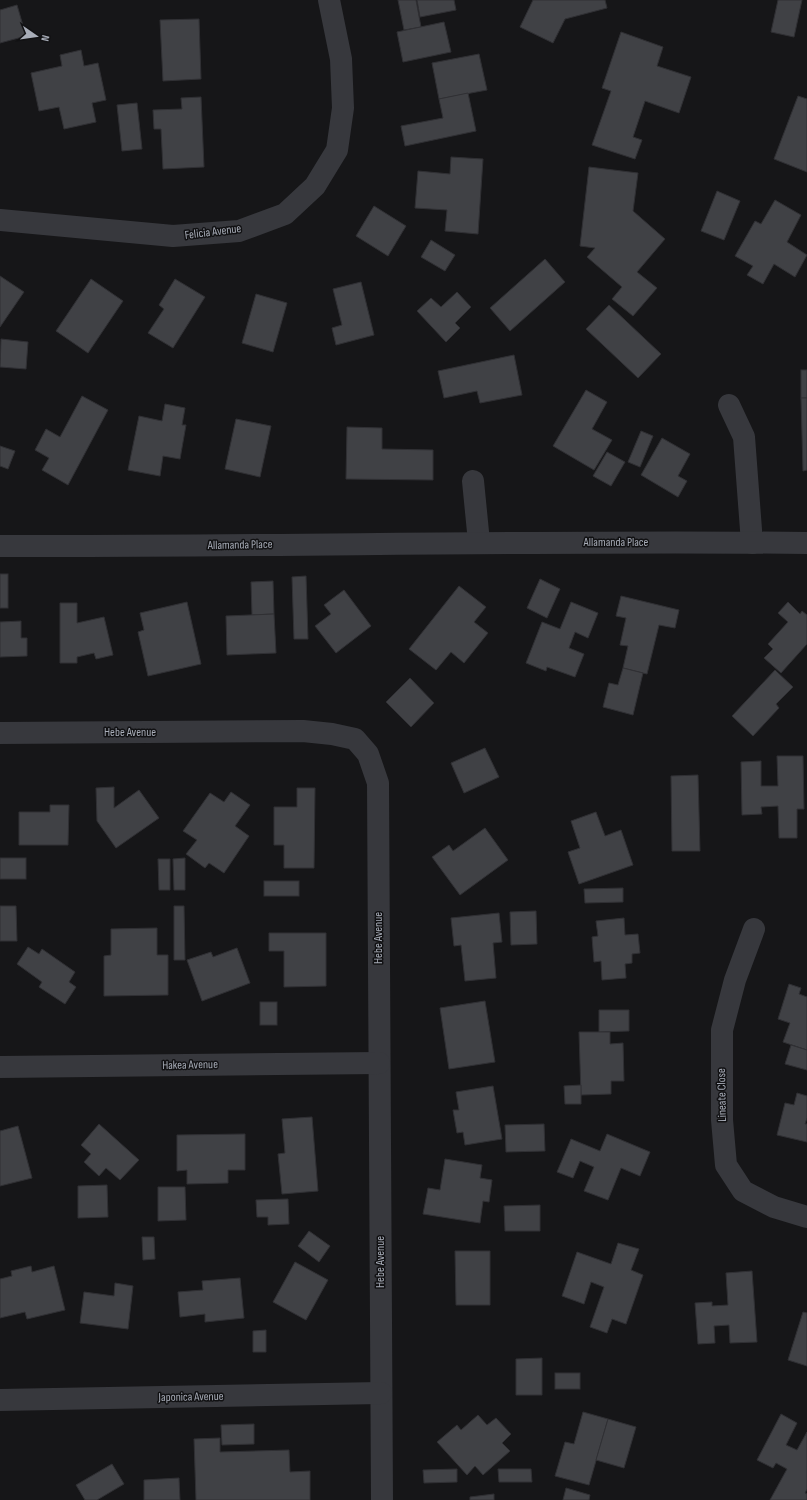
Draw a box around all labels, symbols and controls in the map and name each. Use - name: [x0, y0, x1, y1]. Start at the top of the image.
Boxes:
- north arrow: [16, 16, 56, 56]
- text: N: [38, 34, 52, 43]
- street label: Felicia Avenue: [184, 221, 242, 243]
- street label: Allamanda Place: [583, 535, 649, 550]
- street label: Allamanda Place: [206, 537, 273, 553]
- street label: Hebe Avenue: [104, 725, 156, 740]
- street label: Hebe Avenue: [371, 912, 386, 964]
- street label: Hakea Avenue: [162, 1057, 218, 1073]
- street label: Lineate Close: [714, 1068, 730, 1122]
- street label: Hebe Avenue: [373, 1236, 388, 1288]
- street label: Japonica Avenue: [157, 1389, 224, 1405]

